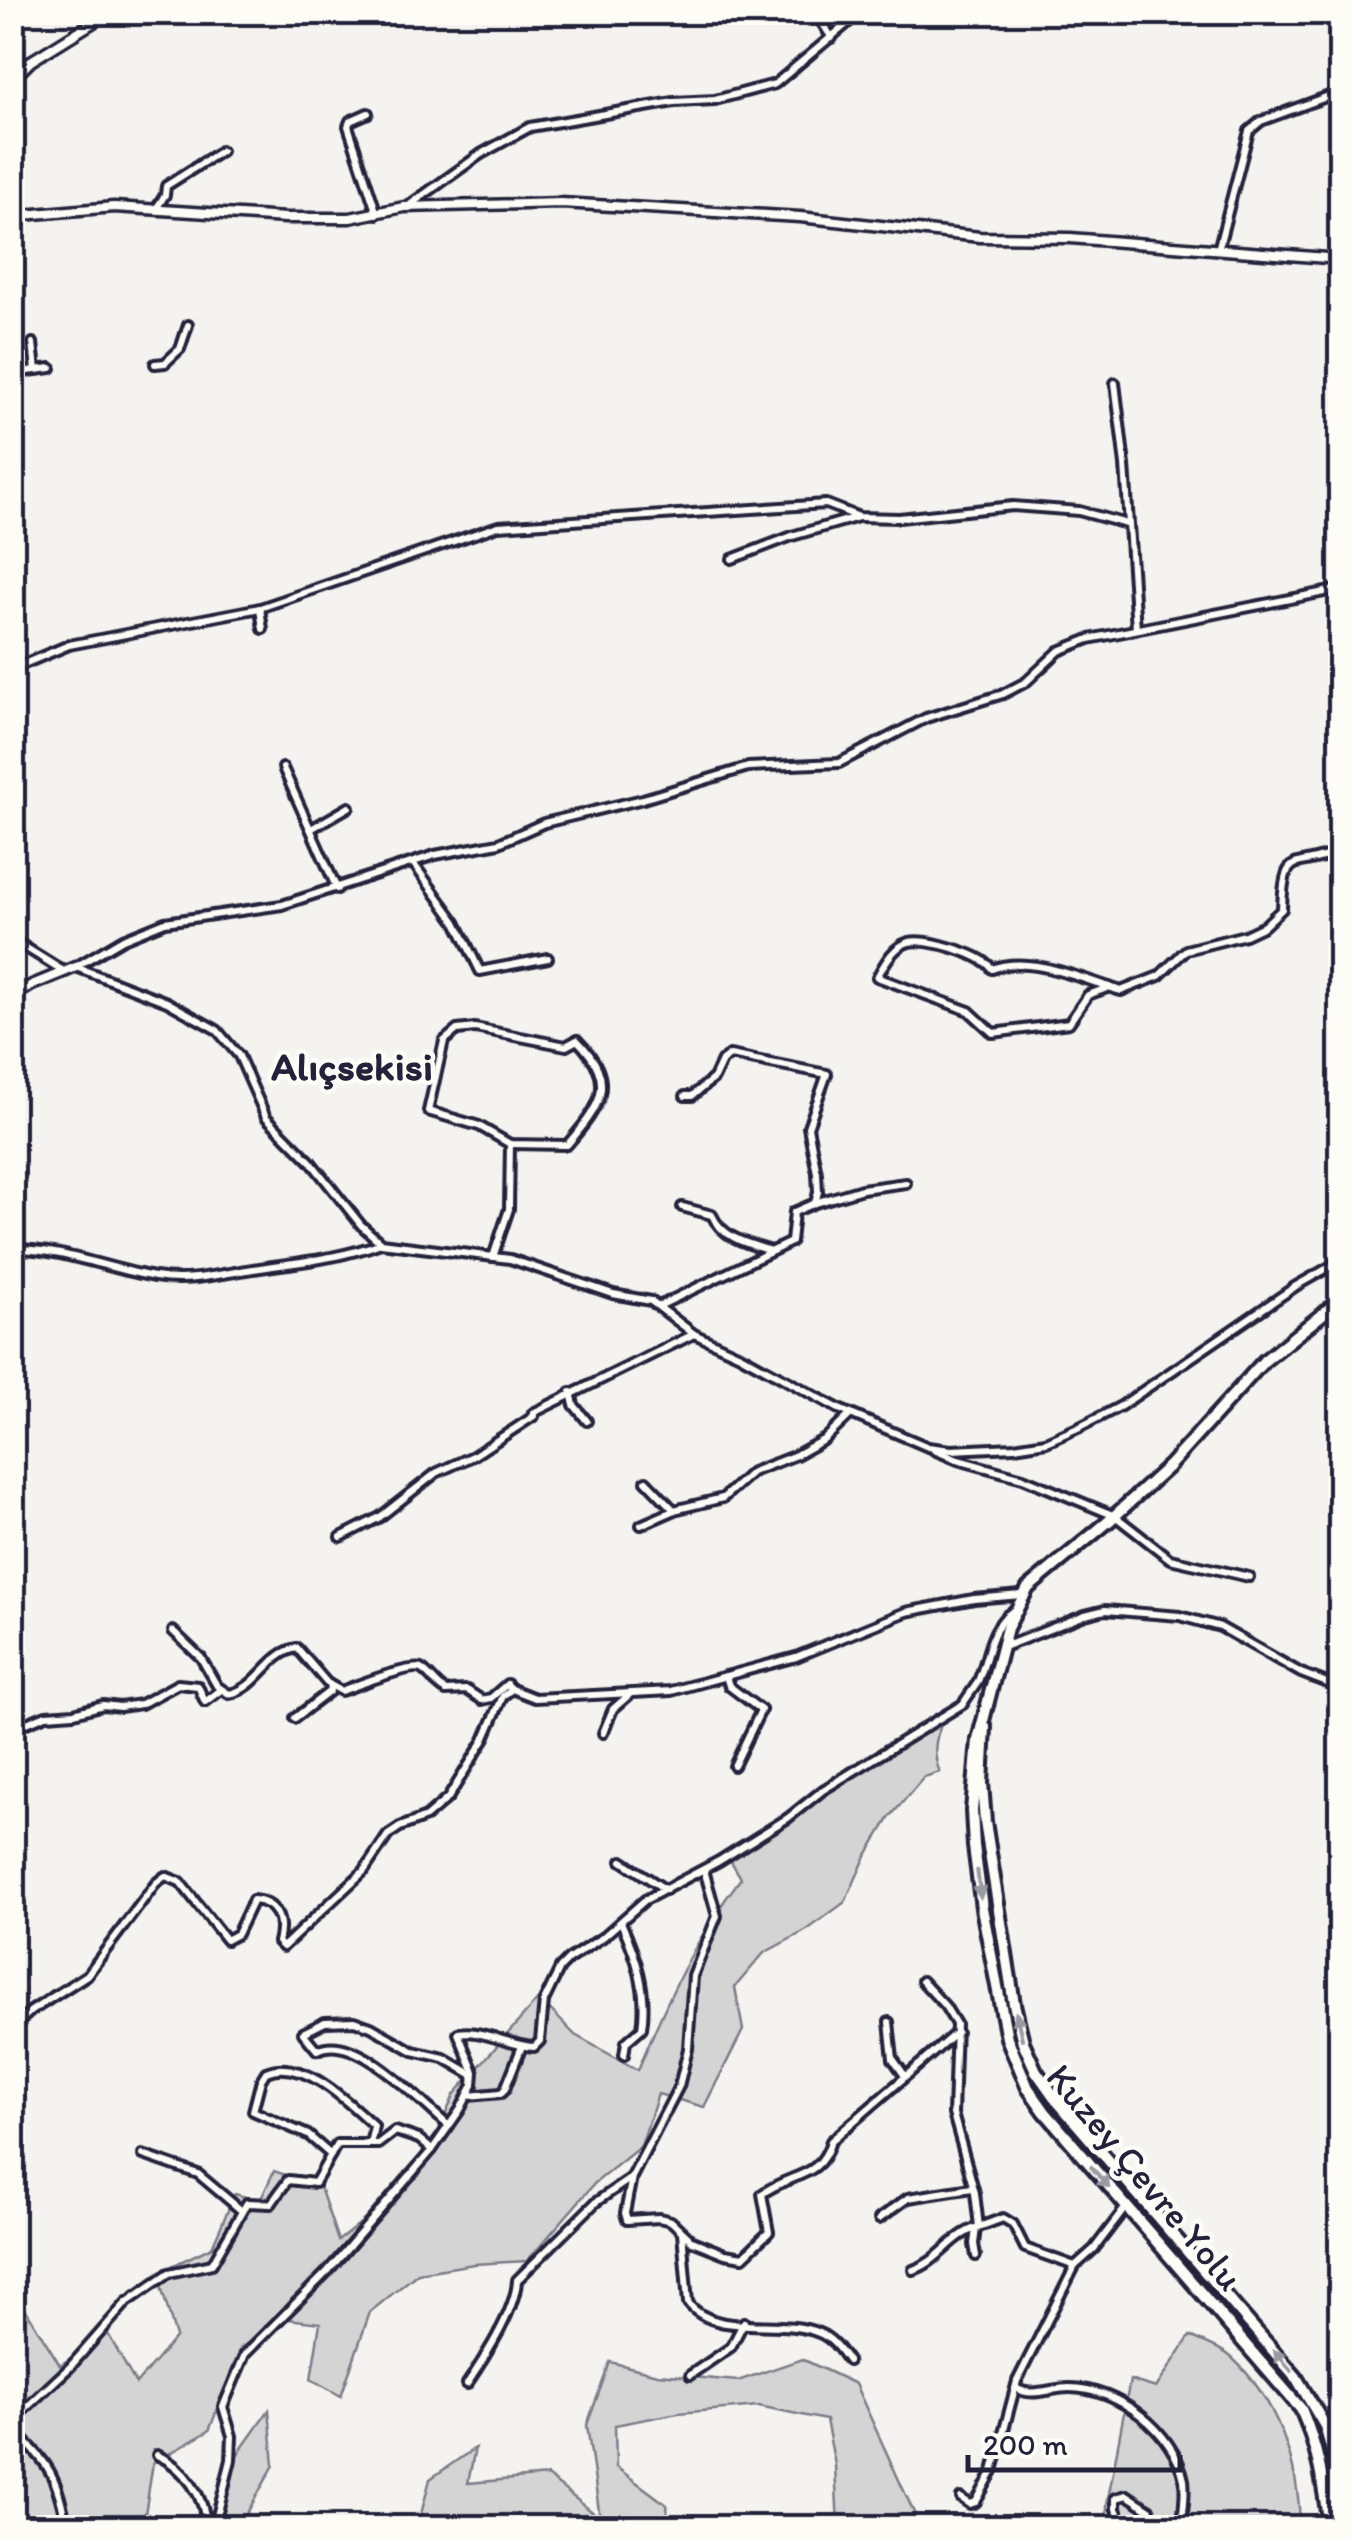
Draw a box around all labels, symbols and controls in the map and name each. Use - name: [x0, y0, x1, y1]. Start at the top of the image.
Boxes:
- district label: Alıçsekisi: [271, 1042, 433, 1090]
- one-way arrow: [971, 1869, 987, 1901]
- one-way arrow: [1011, 2010, 1026, 2041]
- street label: Kuzey Çevre Yolu: [1037, 2054, 1253, 2300]
- one-way arrow: [1089, 2164, 1110, 2189]
- one-way arrow: [1273, 2349, 1294, 2374]
- scale bar: [968, 2410, 1180, 2472]
- text: 200 m: [983, 2426, 1068, 2463]

